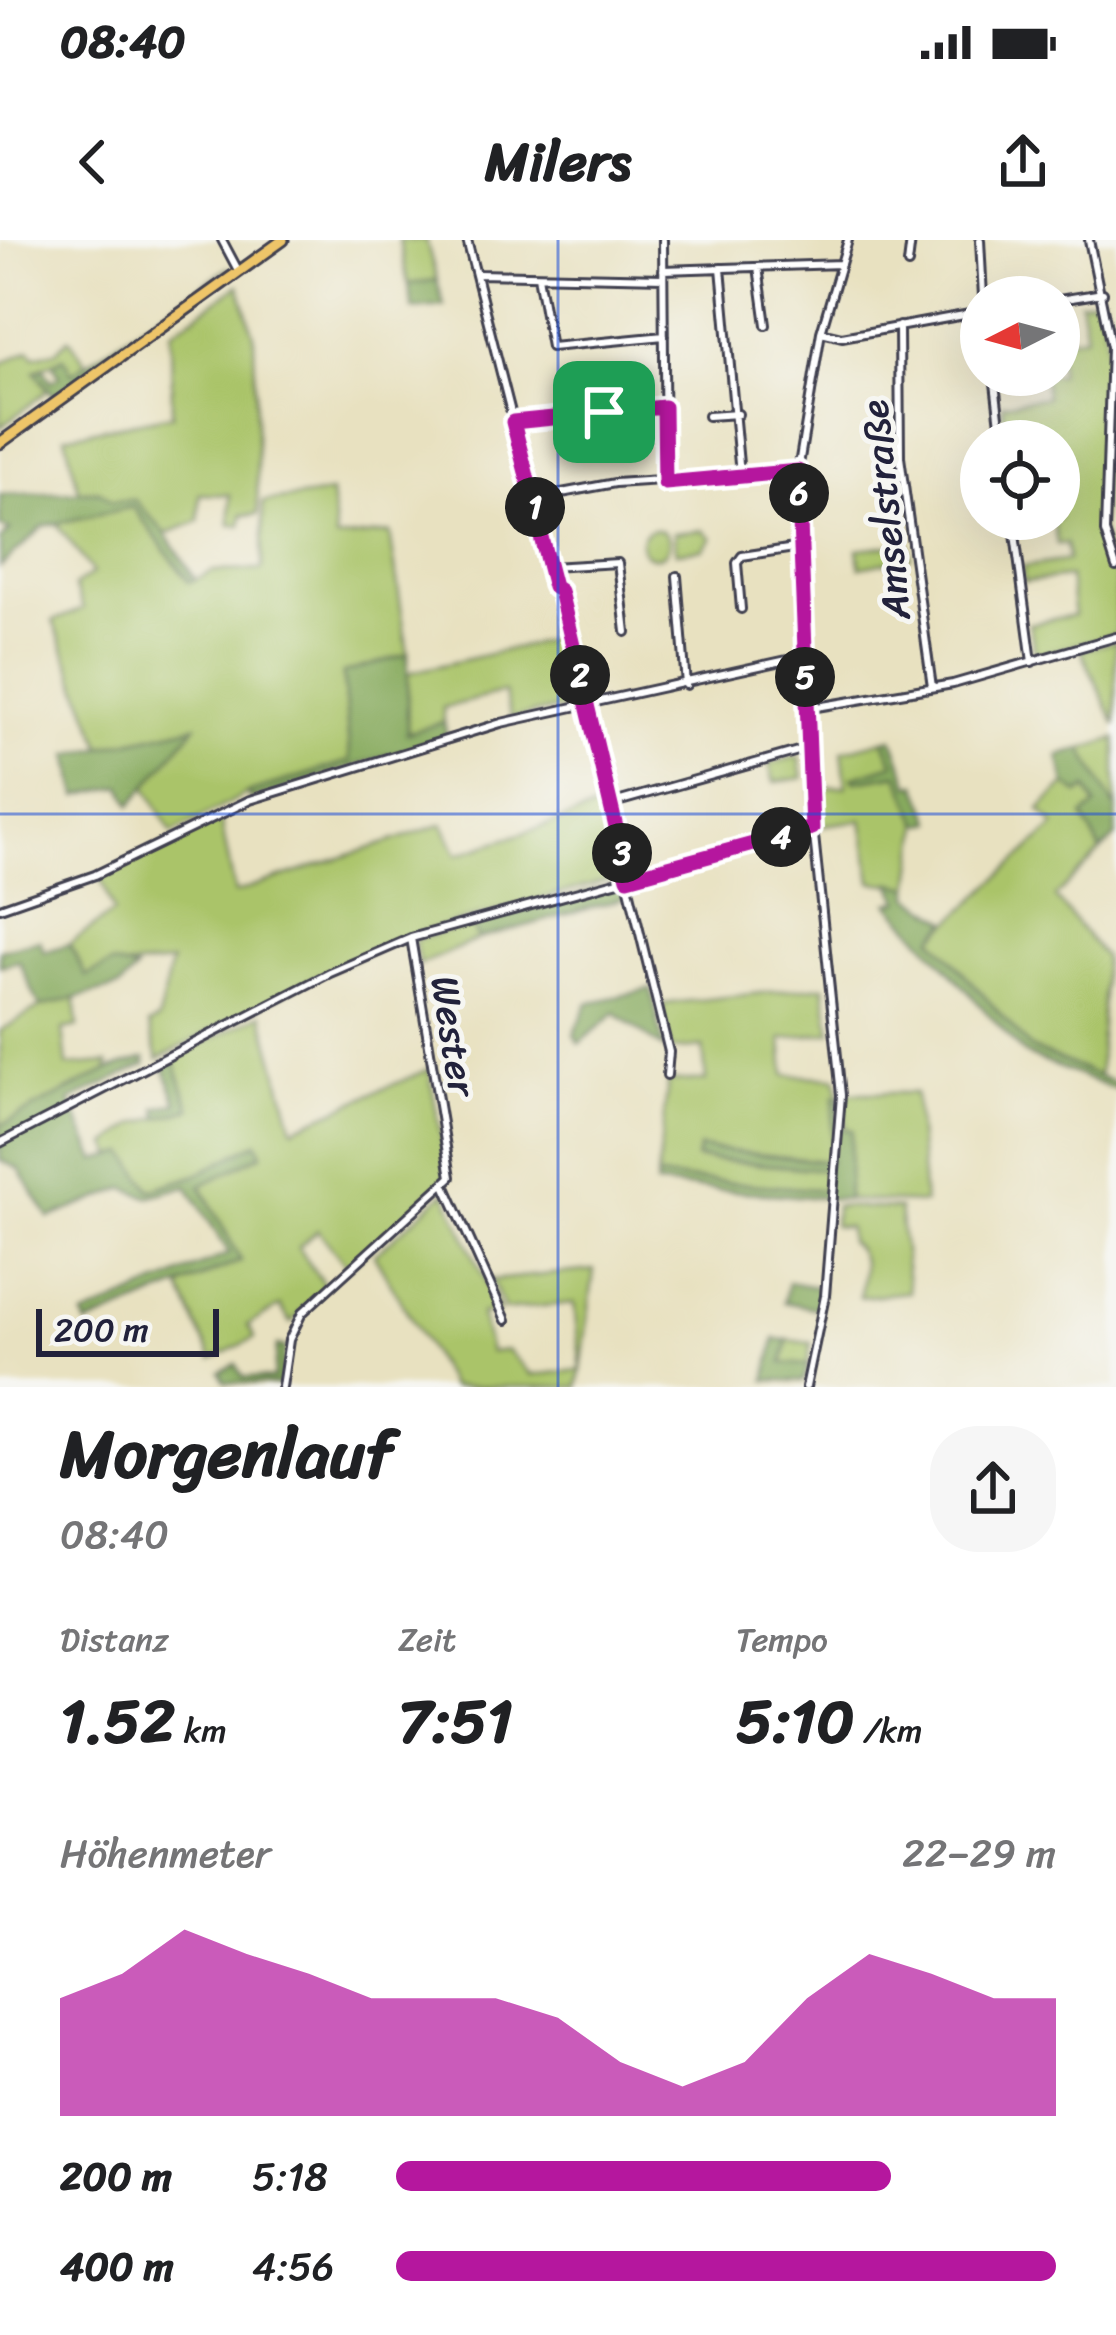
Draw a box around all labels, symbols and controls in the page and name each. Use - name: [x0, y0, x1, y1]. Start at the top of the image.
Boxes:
- text: 08:40: [60, 2, 186, 82]
- text: Milers: [485, 114, 631, 210]
- icon: back: [60, 129, 126, 195]
- icon: share: [990, 129, 1056, 195]
- north arrow: [960, 276, 1080, 396]
- map controls: [960, 276, 1080, 540]
- pin: [553, 361, 655, 463]
- icon: arrive: [571, 379, 637, 445]
- street label: Amselstraße: [839, 396, 931, 624]
- button: locate: [960, 420, 1080, 540]
- pin: 6: [769, 463, 829, 523]
- text: 6: [790, 464, 808, 522]
- pin: 1: [505, 477, 565, 537]
- text: 1: [528, 478, 542, 536]
- pin: 2: [550, 645, 610, 705]
- text: 2: [570, 646, 590, 704]
- pin: 5: [775, 647, 835, 707]
- text: 5: [795, 648, 815, 706]
- pin: 4: [751, 807, 811, 867]
- text: 4: [771, 808, 791, 866]
- pin: 3: [592, 823, 652, 883]
- text: 3: [613, 824, 631, 882]
- street label: Wester: [410, 971, 498, 1103]
- text: 200 m: [54, 1301, 149, 1359]
- scale bar: [36, 1303, 219, 1356]
- text: Morgenlauf: [60, 1396, 394, 1513]
- button: share: [930, 1426, 1056, 1552]
- text: 08:40: [60, 1500, 169, 1569]
- text: Distanz: [60, 1611, 169, 1669]
- text: Zeit: [398, 1611, 456, 1669]
- text: Tempo: [736, 1611, 828, 1669]
- text: 1.52: [60, 1669, 175, 1775]
- text: 7:51: [398, 1669, 513, 1775]
- text: 5:10: [736, 1669, 854, 1775]
- text: km: [175, 1702, 227, 1760]
- text: /km: [854, 1702, 922, 1760]
- text: Höhenmeter: [60, 1819, 271, 1888]
- text: 22–29 m: [902, 1819, 1056, 1888]
- text: 200 m: [60, 2142, 172, 2211]
- text: 5:18: [252, 2142, 328, 2211]
- text: 400 m: [60, 2232, 174, 2301]
- text: 4:56: [252, 2232, 334, 2301]

